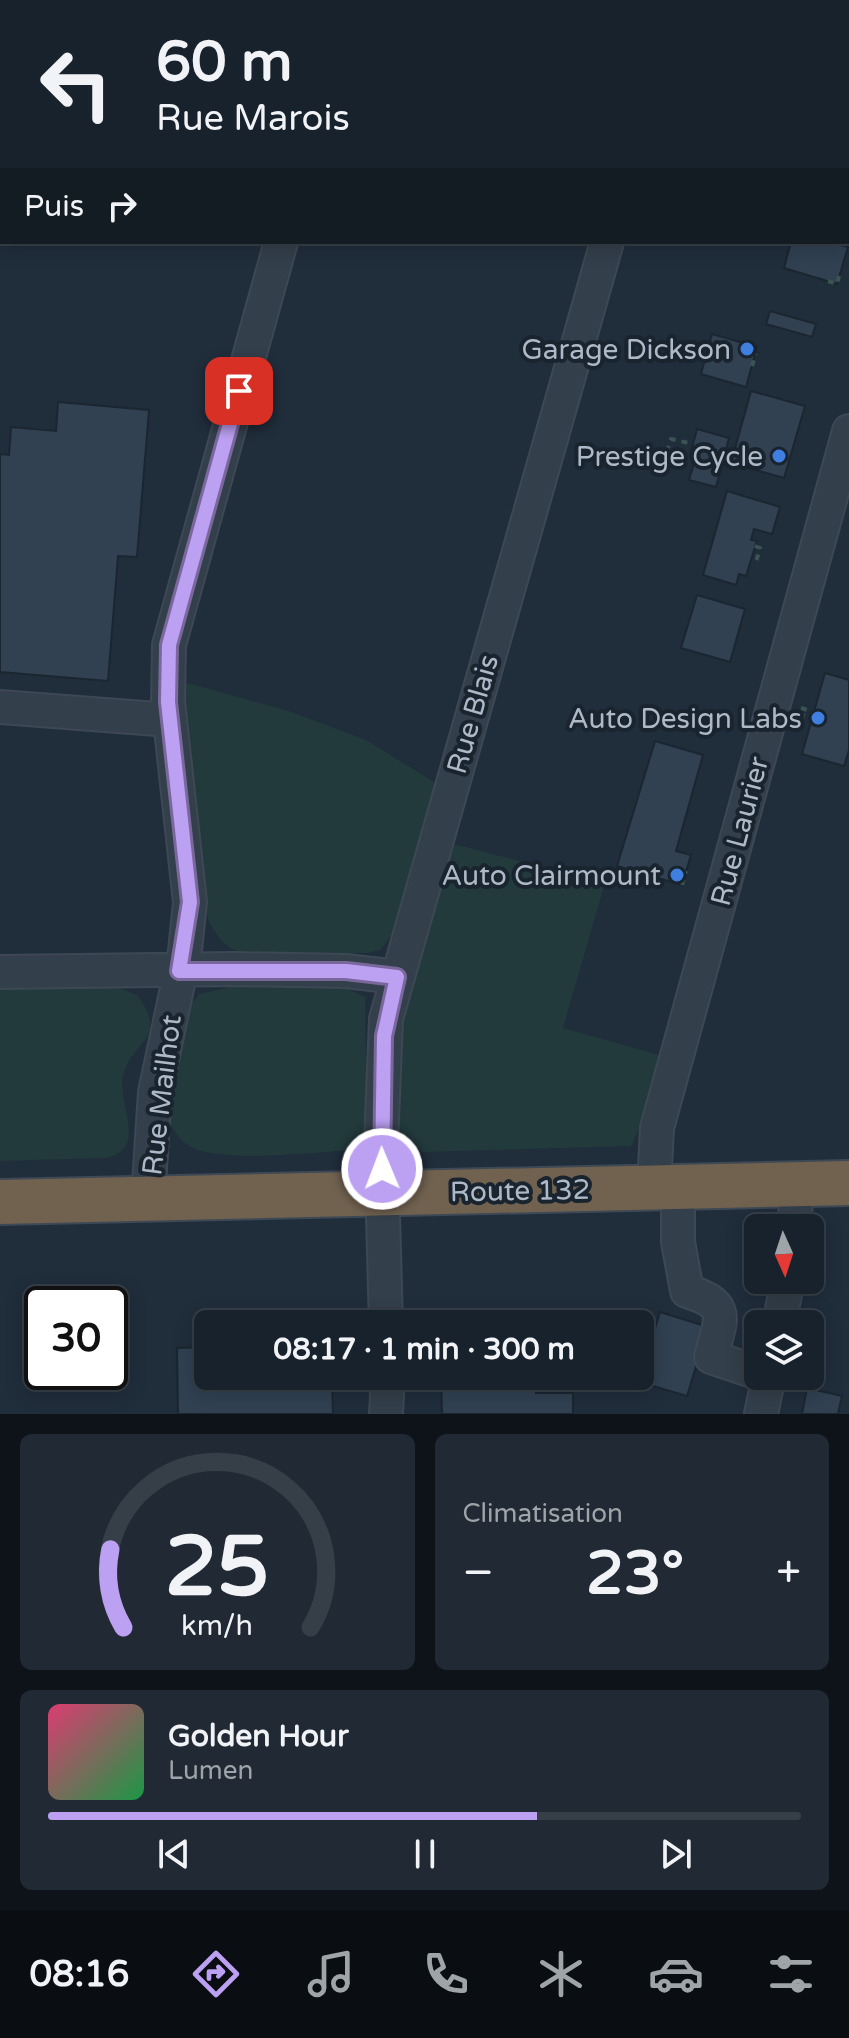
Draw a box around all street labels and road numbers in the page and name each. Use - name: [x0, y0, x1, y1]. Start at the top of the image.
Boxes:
- street label: Rue Blais: [440, 651, 506, 778]
- street label: Rue Laurier: [704, 753, 776, 910]
- street label: Rue Mailhot: [135, 1013, 189, 1177]
- street label: Route 132: [450, 1173, 591, 1209]

